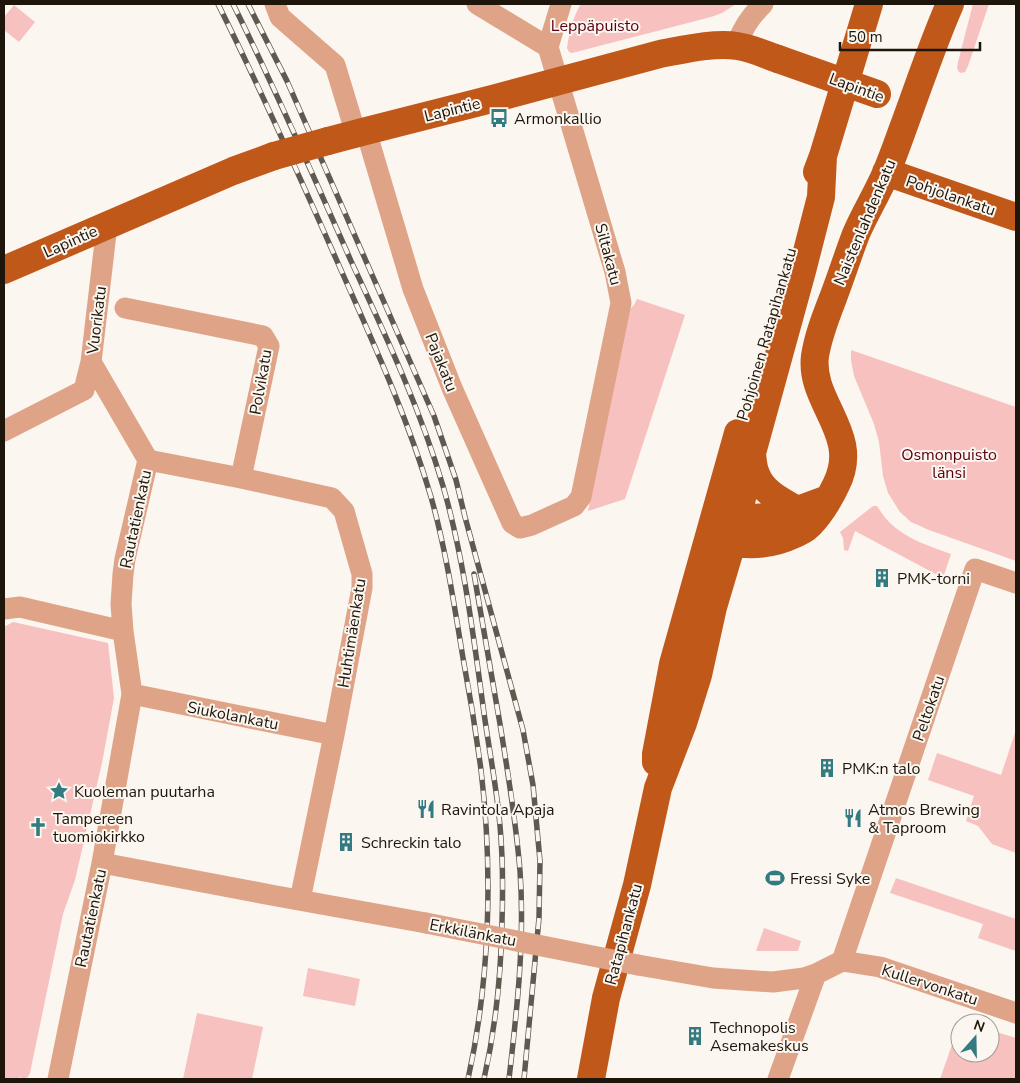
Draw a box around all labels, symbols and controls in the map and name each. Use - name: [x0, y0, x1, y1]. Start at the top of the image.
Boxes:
- park label: Leppäpuisto: [551, 15, 639, 37]
- scale bar: [840, 20, 980, 52]
- text: 50 m: [848, 27, 883, 47]
- street label: Lapintie: [826, 68, 887, 108]
- street label: Lapintie: [422, 92, 483, 128]
- bus stop icon: Armonkallio: [488, 107, 510, 129]
- place label: Armonkallio: [514, 108, 602, 130]
- street label: Naistenlahdenkatu: [828, 156, 901, 289]
- street label: Pohjolankatu: [903, 170, 999, 222]
- street label: Lapintie: [40, 220, 101, 264]
- street label: Siltakatu: [589, 221, 627, 288]
- street label: Pohjoinen Ratapihankatu: [732, 245, 802, 423]
- street label: Vuorikatu: [82, 285, 112, 356]
- street label: Pajakatu: [419, 330, 463, 395]
- street label: Polvikatu: [244, 348, 278, 417]
- park label: Osmonpuisto länsi: [901, 444, 997, 484]
- street label: Rautatienkatu: [115, 468, 157, 570]
- building icon: PMK-torni: [871, 567, 893, 589]
- place label: PMK-torni: [897, 568, 970, 590]
- street label: Huhtimäenkatu: [332, 577, 371, 689]
- street label: Peltokatu: [907, 672, 950, 744]
- street label: Siukolankatu: [185, 696, 280, 736]
- building icon: PMK:n talo: [816, 757, 838, 779]
- place label: PMK:n talo: [842, 758, 920, 780]
- place icon: Kuoleman puutarha: [48, 780, 70, 802]
- place label: Kuoleman puutarha: [74, 781, 215, 803]
- restaurant icon: Ravintola Apaja: [415, 798, 437, 820]
- place label: Ravintola Apaja: [441, 799, 555, 821]
- place label: Atmos Brewing & Taproom: [868, 799, 980, 839]
- restaurant icon: Atmos Brewing & Taproom: [842, 807, 864, 829]
- place label: Tampereen tuomiokirkko: [53, 808, 145, 848]
- church icon: Tampereen tuomiokirkko: [27, 816, 49, 838]
- building icon: Schreckin talo: [335, 831, 357, 853]
- place label: Schreckin talo: [361, 832, 462, 854]
- street label: Rautatienkatu: [70, 867, 112, 969]
- sports icon: Fressi Syke: [764, 867, 786, 889]
- place label: Fressi Syke: [790, 868, 870, 890]
- street label: Ratapihankatu: [600, 881, 648, 987]
- street label: Erkkilänkatu: [427, 914, 518, 952]
- street label: Kullervonkatu: [879, 959, 981, 1011]
- north arrow: [950, 1013, 1000, 1063]
- text: N: [971, 1016, 987, 1037]
- place label: Technopolis Asemakeskus: [710, 1017, 809, 1057]
- building icon: Technopolis Asemakeskus: [684, 1025, 706, 1047]

